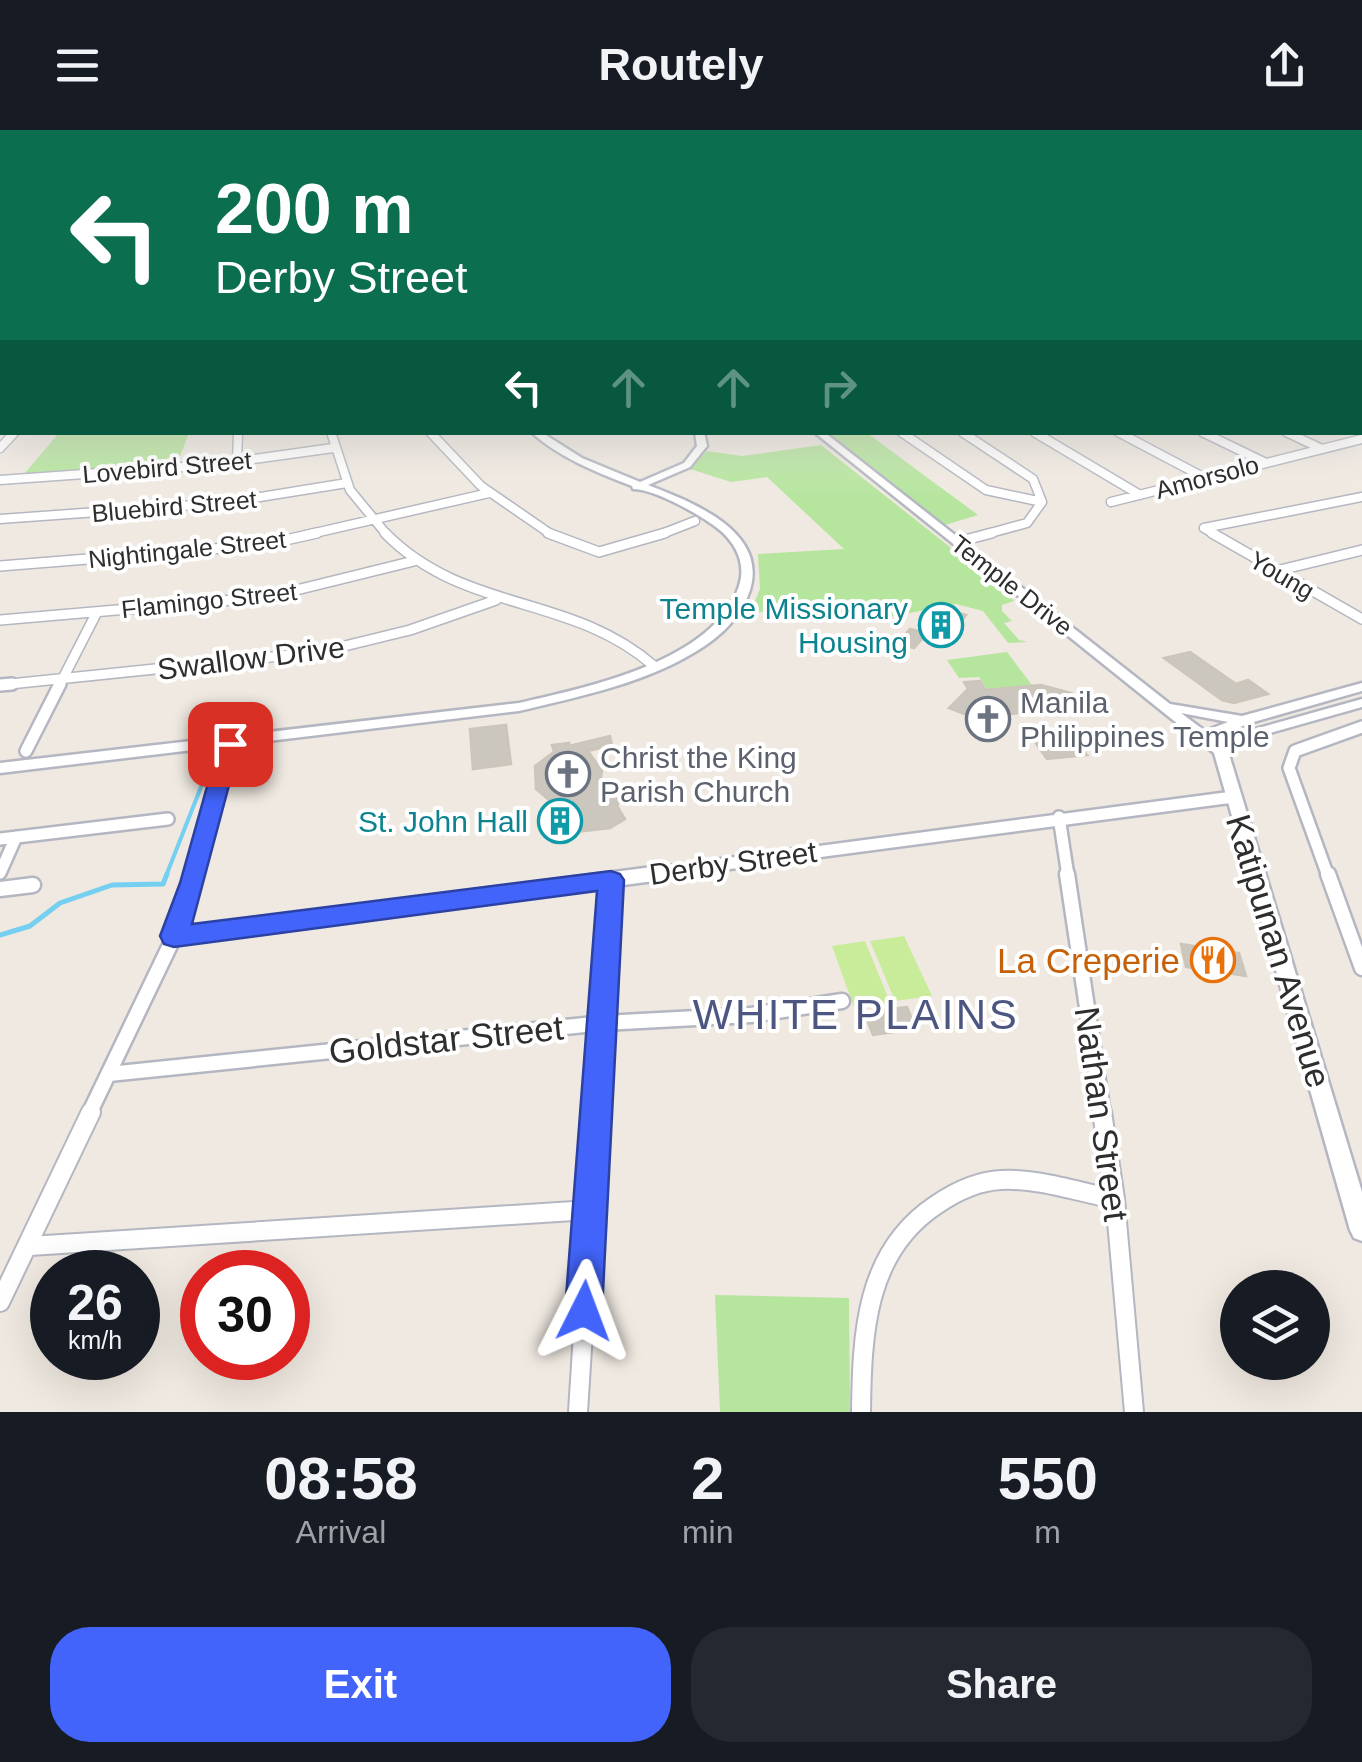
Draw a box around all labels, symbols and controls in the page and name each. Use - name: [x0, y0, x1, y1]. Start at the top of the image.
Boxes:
- icon: menu: [50, 38, 105, 93]
- icon: share: [1257, 38, 1312, 93]
- text: Routely: [598, 39, 764, 90]
- icon: left: [50, 170, 180, 300]
- text: 200 m: [215, 170, 413, 248]
- text: Derby Street: [215, 252, 468, 303]
- icon: left: [496, 360, 551, 415]
- icon: ahead: [601, 360, 656, 415]
- icon: ahead: [706, 360, 761, 415]
- icon: right: [811, 360, 866, 415]
- street label: Lovebird Street: [81, 446, 253, 488]
- street label: Amorsolo: [1152, 450, 1262, 504]
- street label: Bluebird Street: [90, 485, 258, 527]
- street label: Nightingale Street: [87, 525, 287, 573]
- street label: Temple Drive: [946, 529, 1078, 641]
- street label: Young: [1245, 545, 1319, 605]
- street label: Flamingo Street: [120, 577, 298, 623]
- place label: Temple Missionary Housing: [660, 592, 908, 659]
- building icon: Temple Missionary Housing: [918, 602, 964, 648]
- street label: Swallow Drive: [155, 630, 347, 686]
- place label: Manila Philippines Temple: [1020, 686, 1270, 753]
- church icon: Manila Philippines Temple: [965, 696, 1011, 742]
- pin: [188, 702, 273, 787]
- icon: arrive: [203, 717, 258, 772]
- place label: Christ the King Parish Church: [600, 741, 797, 808]
- church icon: Christ the King Parish Church: [545, 751, 591, 797]
- building icon: St. John Hall: [537, 798, 583, 844]
- place label: St. John Hall: [358, 805, 528, 838]
- street label: Katipunan Avenue: [1219, 810, 1339, 1092]
- street label: Derby Street: [647, 835, 819, 891]
- restaurant icon: La Creperie: [1190, 937, 1236, 983]
- place label: La Creperie: [997, 941, 1180, 980]
- district label: WHITE PLAINS: [693, 991, 1019, 1038]
- street label: Nathan Street: [1068, 1004, 1136, 1224]
- street label: Goldstar Street: [327, 1007, 565, 1071]
- speed limit sign: 30: [180, 1250, 310, 1380]
- position arrow: [532, 1259, 636, 1363]
- map controls: [1220, 1270, 1330, 1380]
- button: layers: [1220, 1270, 1330, 1380]
- text: 26: [67, 1275, 123, 1331]
- text: km/h: [68, 1326, 122, 1354]
- text: 08:58: [264, 1445, 418, 1512]
- text: 2: [691, 1445, 724, 1512]
- text: 550: [998, 1445, 1098, 1512]
- text: Arrival: [296, 1514, 386, 1550]
- text: min: [682, 1514, 733, 1550]
- text: m: [1034, 1514, 1061, 1550]
- button: Exit: [50, 1627, 671, 1742]
- button: Share: [691, 1627, 1312, 1742]

